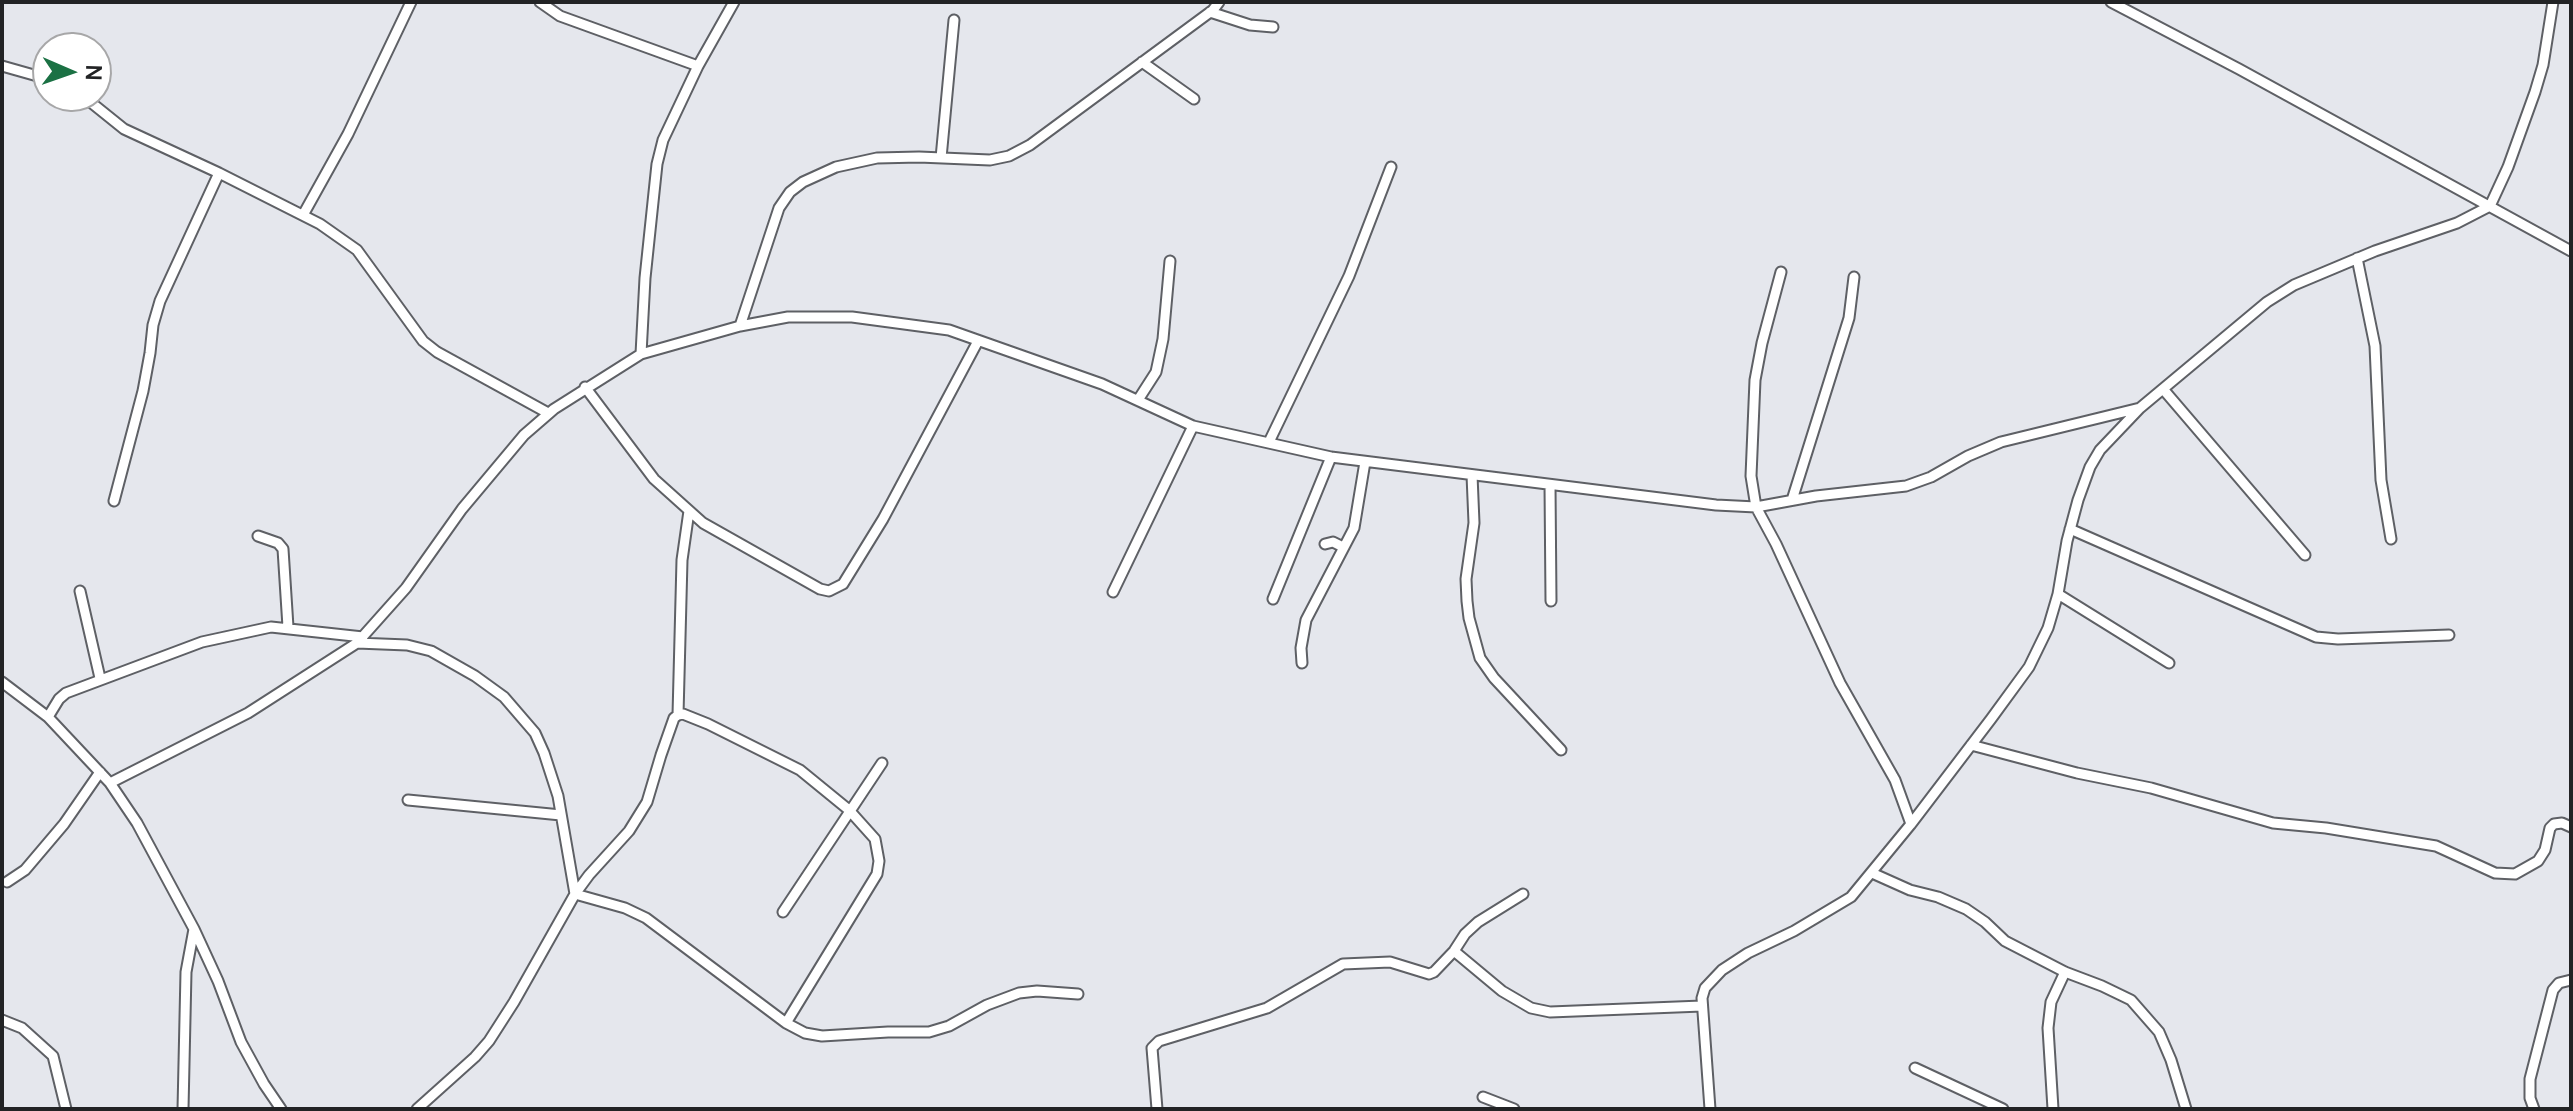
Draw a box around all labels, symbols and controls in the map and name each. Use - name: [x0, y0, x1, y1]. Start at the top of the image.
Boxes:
- north arrow: [32, 32, 112, 112]
- text: N: [79, 64, 109, 81]

